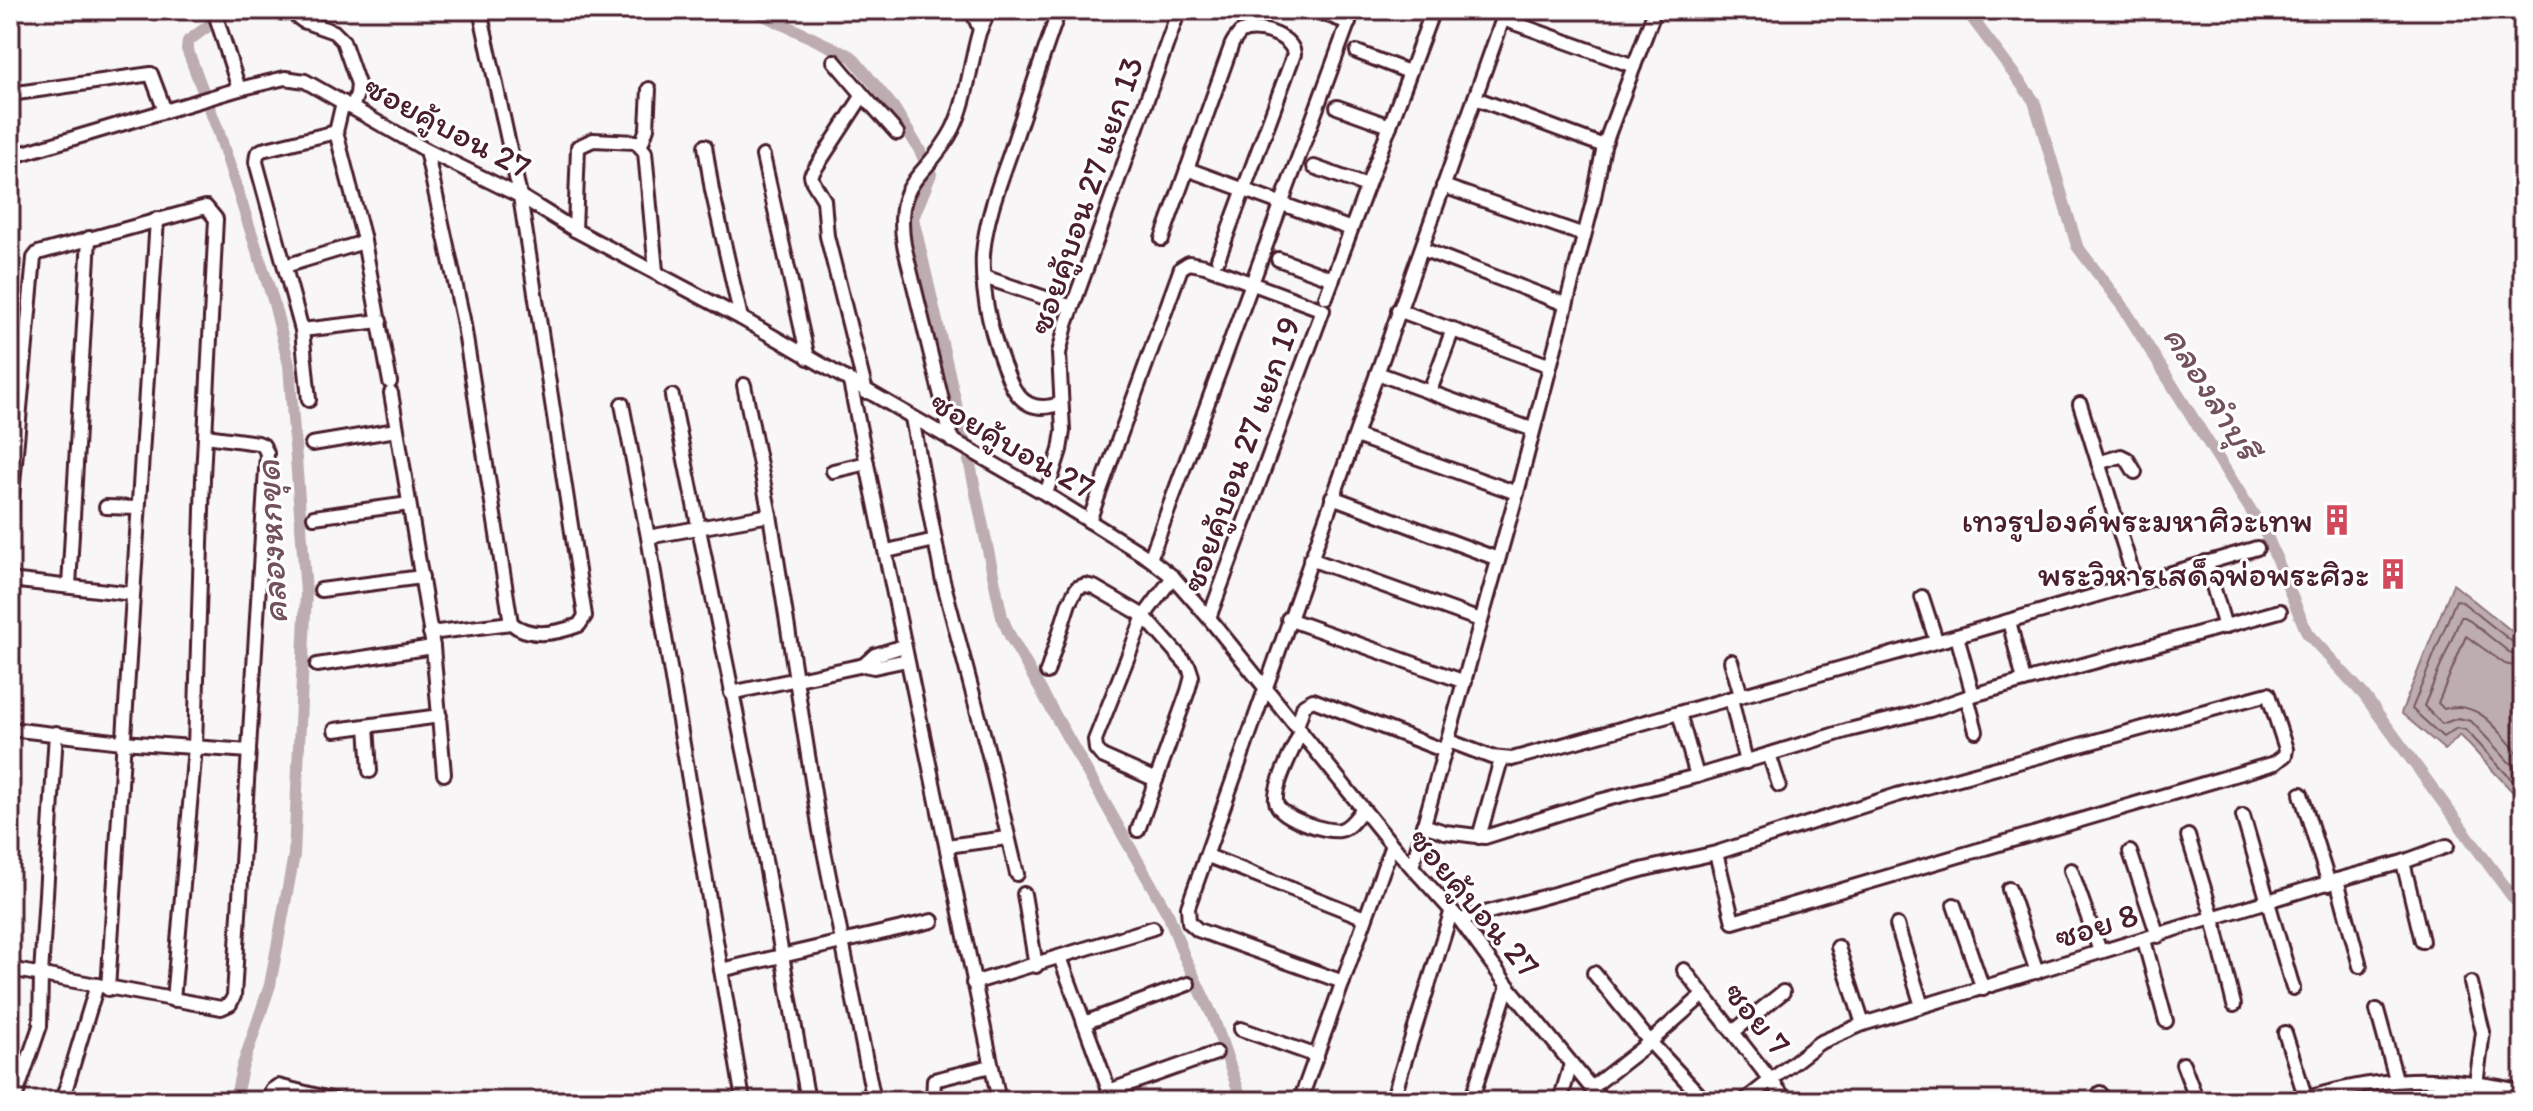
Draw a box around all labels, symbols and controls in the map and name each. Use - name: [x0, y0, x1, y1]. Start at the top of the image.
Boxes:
- street label: ซอยคู้บอน 27 แยก 13: [1019, 51, 1153, 340]
- street label: ซอยคู้บอน 27: [357, 66, 538, 188]
- street label: ซอยคู้บอน 27 แยก 19: [1172, 311, 1310, 598]
- water label: คลองลำบุรี: [2153, 317, 2273, 472]
- street label: ซอยคู้บอน 27: [923, 381, 1102, 509]
- water label: คลองหกขุด: [245, 459, 298, 625]
- place label: เทวรูปองค์พระมหาศิวะเทพ: [1962, 500, 2313, 542]
- building icon: เทวรูปองค์พระมหาศิวะเทพ: [2320, 503, 2354, 537]
- place label: พระวิหารเสด็จพ่อพระศิวะ: [2038, 554, 2369, 595]
- building icon: พระวิหารเสด็จพ่อพระศิวะ: [2376, 557, 2410, 591]
- street label: ซอยคู้บอน 27: [1400, 819, 1549, 986]
- street label: ซอย 8: [2050, 894, 2143, 957]
- street label: ซอย 7: [1716, 973, 1800, 1064]

